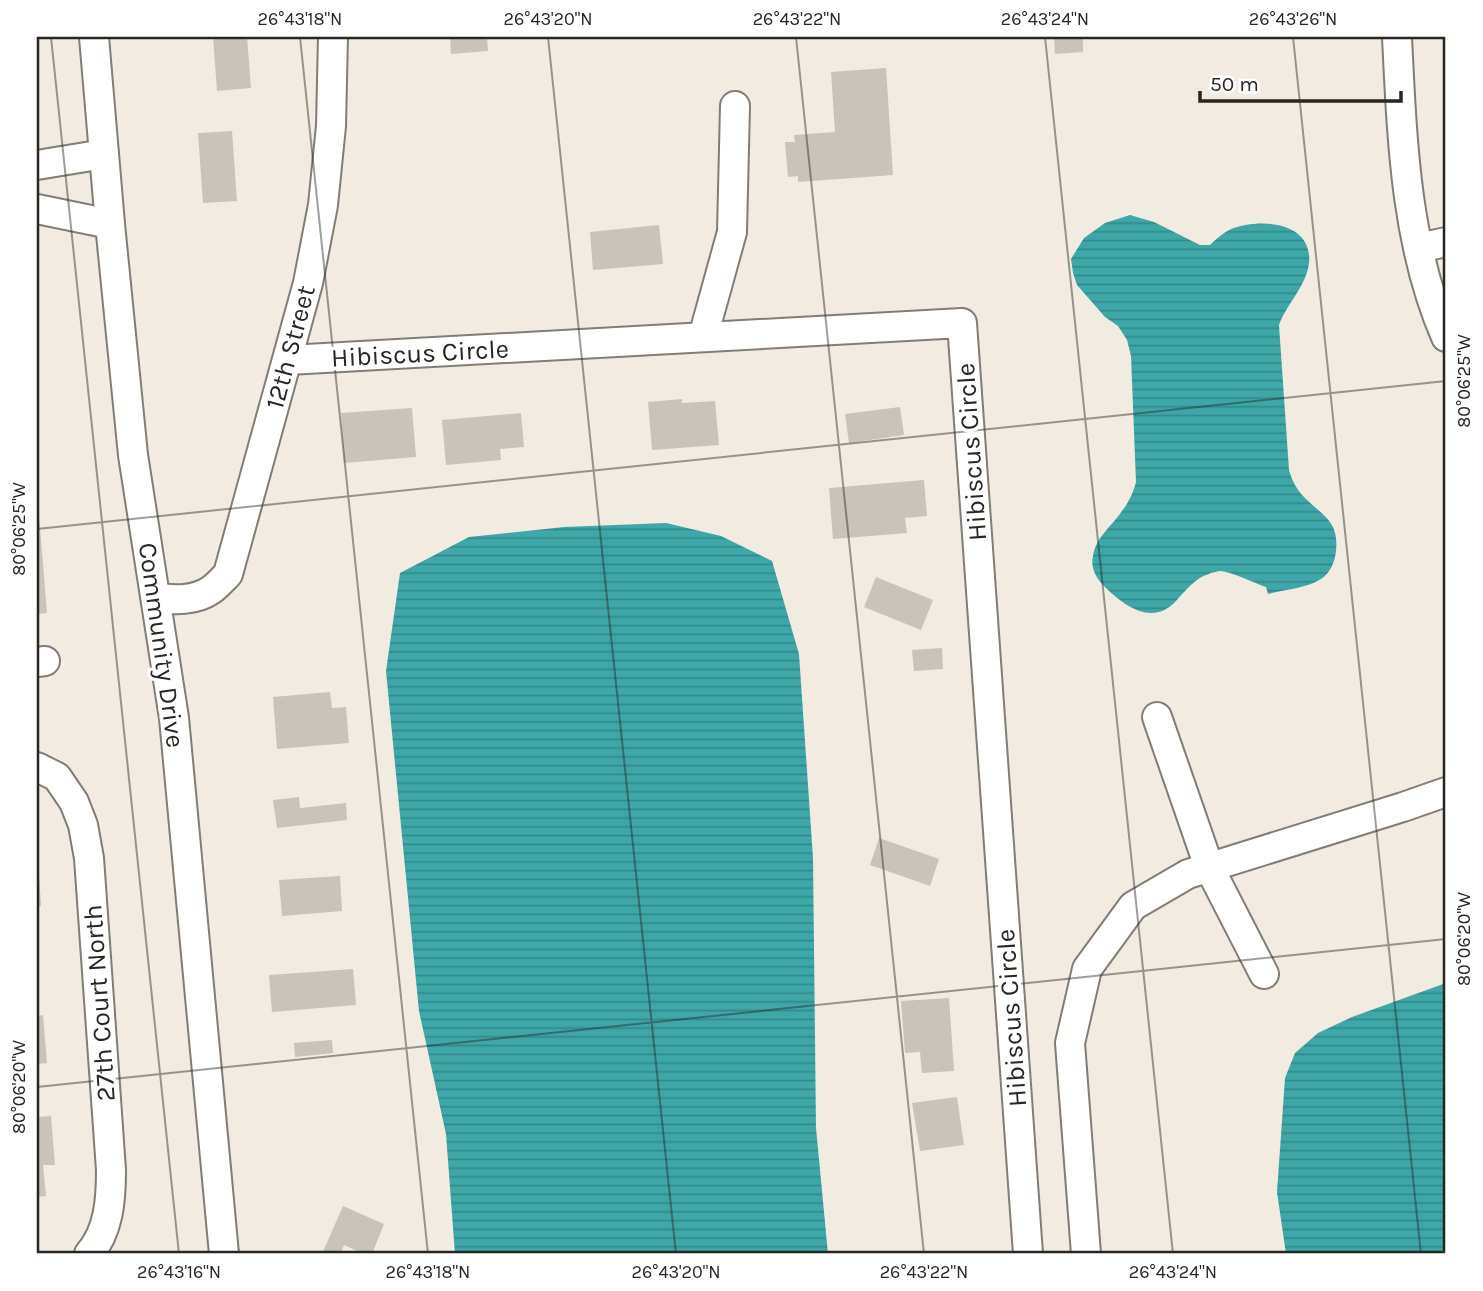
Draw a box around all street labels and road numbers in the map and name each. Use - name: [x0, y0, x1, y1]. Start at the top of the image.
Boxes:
- street label: 12th Street: [259, 282, 322, 412]
- street label: Hibiscus Circle: [330, 333, 510, 374]
- street label: Hibiscus Circle: [950, 362, 993, 542]
- street label: Community Drive: [132, 541, 191, 750]
- street label: 27th Court North: [77, 904, 122, 1102]
- street label: Hibiscus Circle: [990, 928, 1033, 1108]

